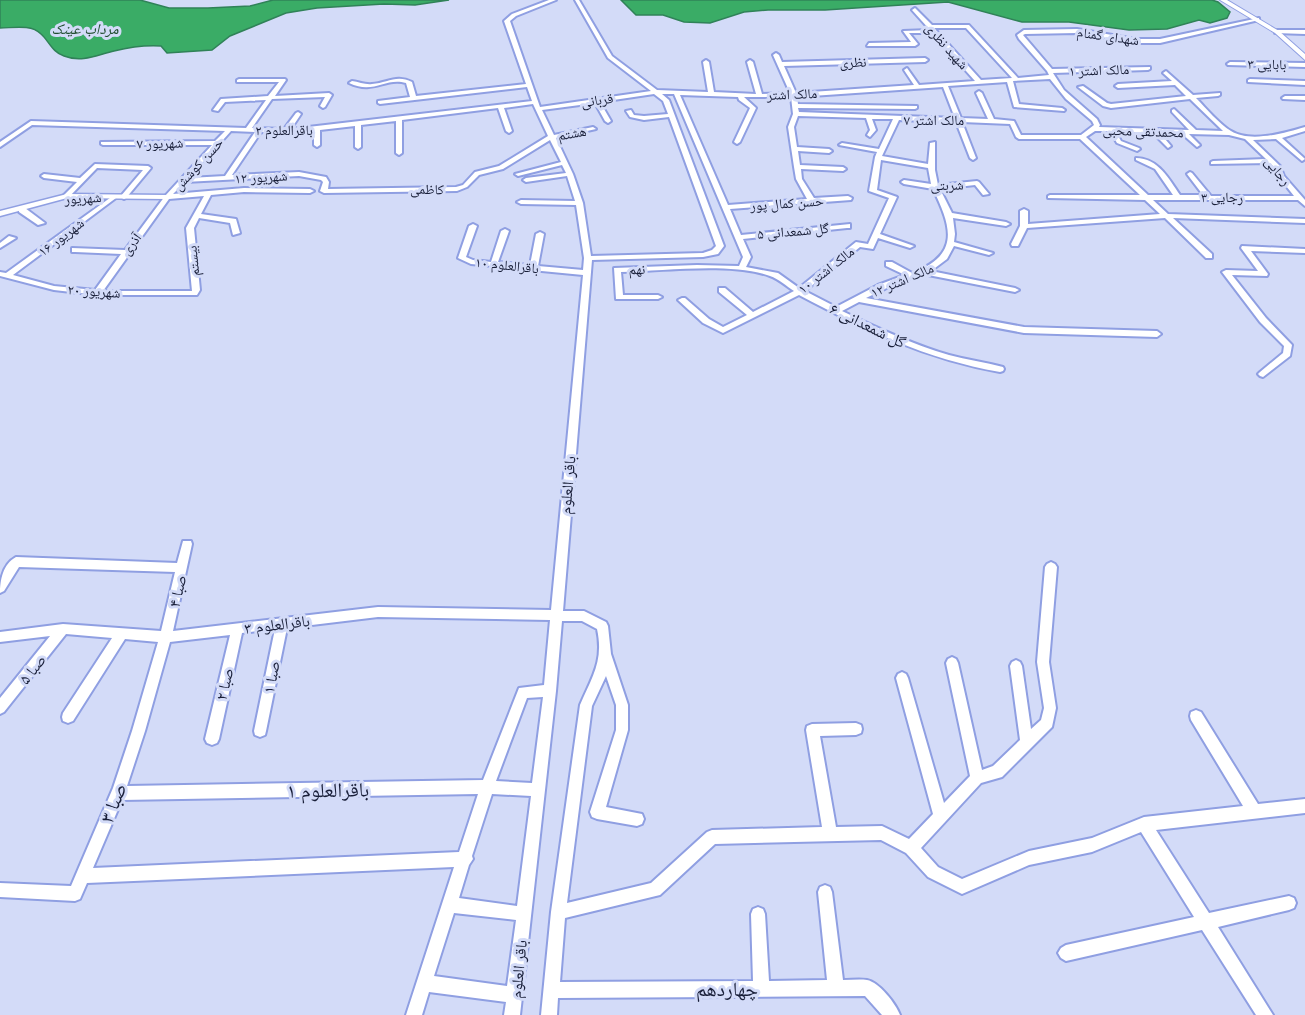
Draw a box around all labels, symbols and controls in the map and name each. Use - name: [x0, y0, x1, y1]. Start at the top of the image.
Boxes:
- water label: مرداب عینک: [52, 20, 119, 38]
- street label: شهید نظری: [921, 20, 972, 73]
- street label: شهدای گمنام: [1076, 24, 1140, 50]
- street label: نظری: [839, 54, 867, 71]
- street label: بابایی ۳: [1247, 56, 1287, 73]
- street label: مالک اشتر ۱: [1069, 61, 1130, 80]
- street label: مالک اشتر: [765, 85, 818, 104]
- street label: قربانی: [580, 90, 614, 111]
- street label: مالک اشتر ۷: [904, 112, 964, 129]
- street label: باقرالعلوم ۲: [255, 122, 313, 140]
- street label: محمدتقی محبی: [1102, 122, 1184, 141]
- street label: هشتم: [556, 123, 588, 145]
- street label: حسن کوشش: [170, 134, 227, 194]
- street label: شهریور ۷: [136, 135, 184, 152]
- street label: رجایی: [1261, 153, 1294, 189]
- street label: شهریور ۱۲: [234, 168, 288, 187]
- street label: شربتی: [930, 177, 964, 194]
- street label: کاظمی: [410, 181, 444, 198]
- street label: شهریور: [63, 189, 102, 208]
- street label: رجایی ۳: [1201, 189, 1243, 206]
- street label: حسن کمال پور: [749, 192, 825, 215]
- street label: شهریور ۱۶: [35, 215, 88, 260]
- street label: گل شمعدانی ۵: [757, 220, 830, 243]
- street label: آذری: [118, 230, 145, 259]
- street label: مالک اشتر ۱۰: [795, 243, 858, 298]
- street label: بیستم: [183, 245, 205, 277]
- street label: باقرالعلوم ۱۰: [474, 254, 540, 278]
- street label: مالک اشتر ۱۲: [868, 260, 936, 301]
- street label: نهم: [629, 261, 646, 279]
- street label: شهریور ۲۰: [67, 281, 121, 302]
- street label: گل شمعدانی ۶: [826, 299, 909, 353]
- street label: باقر العلوم: [555, 455, 581, 515]
- street label: صبا ۴: [165, 573, 190, 609]
- street label: باقرالعلوم ۳: [243, 611, 311, 639]
- street label: صبا ۵: [15, 651, 50, 688]
- street label: صبا ۱: [259, 659, 284, 695]
- street label: صبا ۲: [212, 666, 237, 702]
- street label: باقرالعلوم ۱: [287, 777, 369, 805]
- street label: صبا ۳: [95, 780, 131, 826]
- street label: باقر العلوم: [506, 939, 532, 999]
- street label: چهاردهم: [696, 977, 758, 1003]

